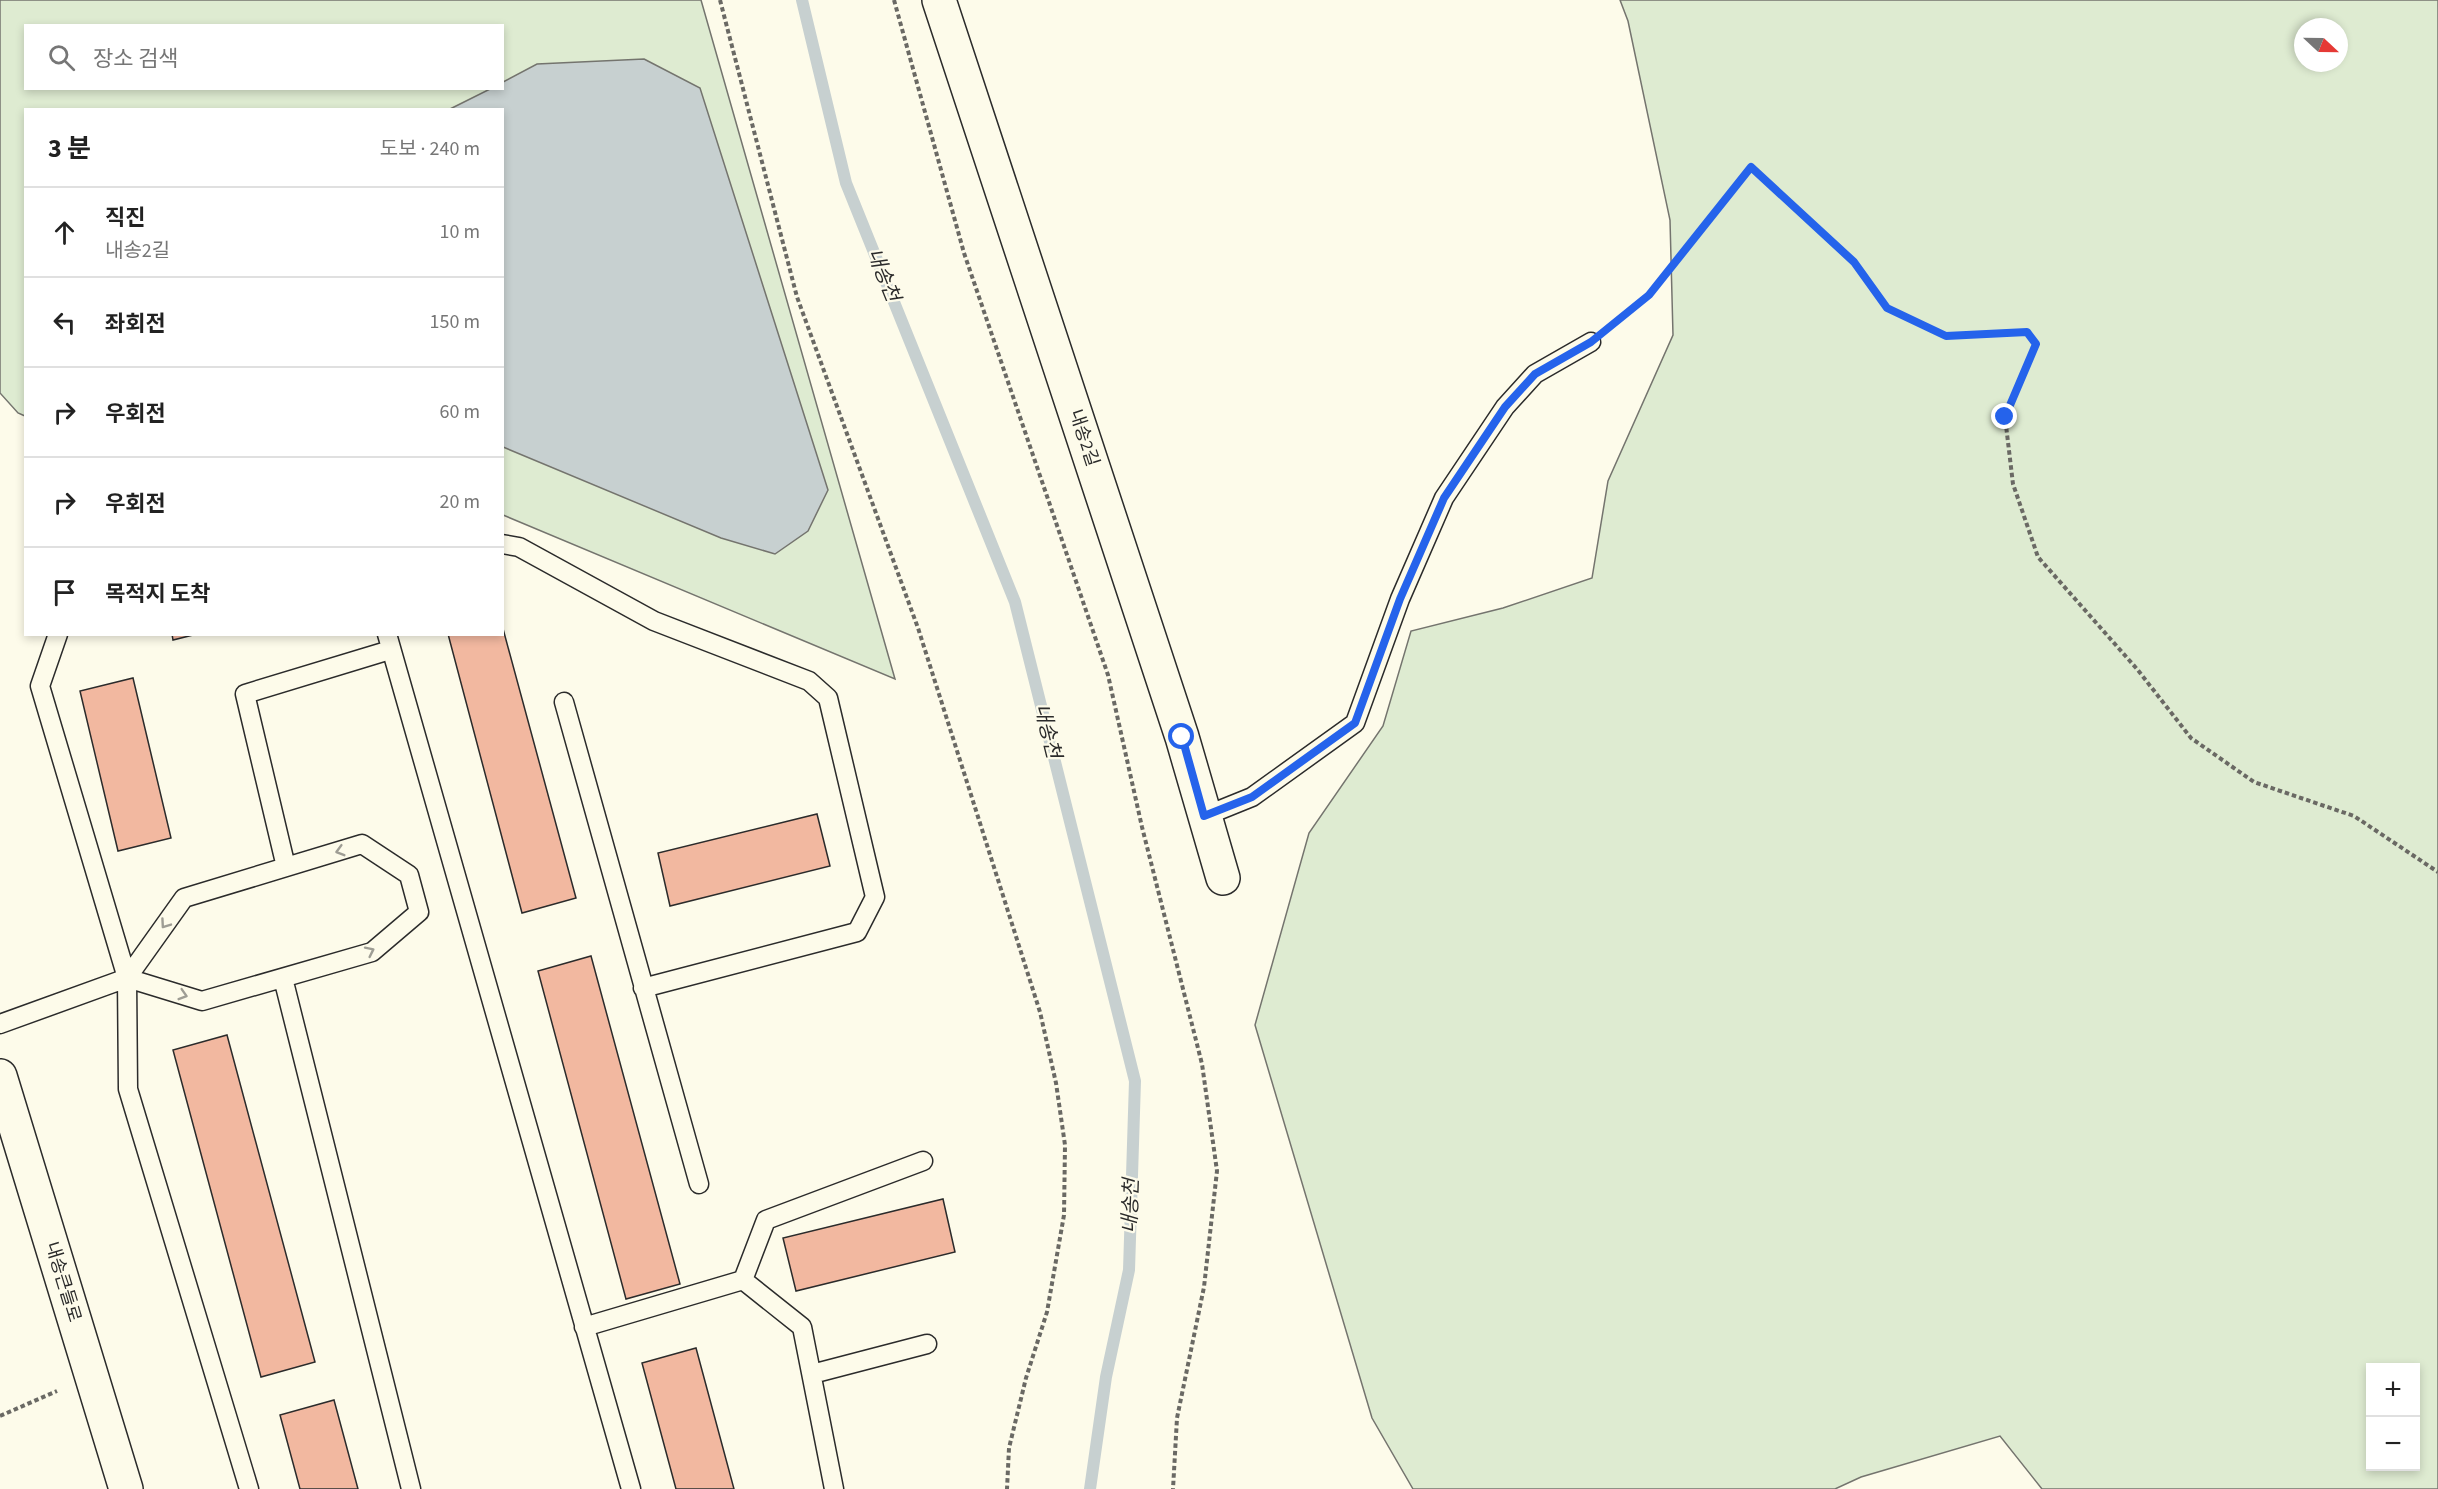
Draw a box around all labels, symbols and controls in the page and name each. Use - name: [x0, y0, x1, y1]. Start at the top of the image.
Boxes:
- north arrow: [2294, 18, 2348, 72]
- search box: [24, 24, 504, 90]
- icon: search: [45, 41, 78, 74]
- text: 장소 검색: [93, 43, 178, 75]
- text: 3 분: [48, 130, 91, 167]
- text: 도보 · 240 m: [380, 135, 480, 163]
- text: 직진: [105, 202, 145, 234]
- icon: ahead: [48, 216, 81, 249]
- text: 10 m: [440, 218, 480, 246]
- text: 내송2길: [105, 237, 170, 265]
- water label: 내송천: [860, 244, 907, 308]
- icon: left: [48, 306, 81, 339]
- text: 좌회전: [105, 308, 166, 340]
- text: 150 m: [430, 308, 480, 336]
- icon: right: [48, 396, 81, 429]
- text: 우회전: [105, 398, 166, 430]
- text: 60 m: [440, 398, 480, 426]
- route end: [1991, 403, 2017, 429]
- street label: 내송2길: [1063, 406, 1105, 470]
- icon: right: [48, 486, 81, 519]
- text: 우회전: [105, 488, 166, 520]
- text: 20 m: [440, 488, 480, 516]
- icon: arrive: [48, 576, 81, 609]
- text: 목적지 도착: [105, 578, 211, 610]
- water label: 내송천: [1027, 701, 1068, 764]
- route start: [1168, 723, 1194, 749]
- one-way arrow: [335, 844, 346, 856]
- one-way arrow: [161, 917, 172, 928]
- one-way arrow: [363, 947, 374, 959]
- one-way arrow: [177, 988, 188, 1000]
- water label: 내송천: [1116, 1175, 1146, 1234]
- street label: 내송큰들로: [39, 1239, 87, 1325]
- map controls: [2366, 1363, 2420, 1471]
- button: +: [2366, 1363, 2420, 1417]
- button: −: [2366, 1417, 2420, 1471]

